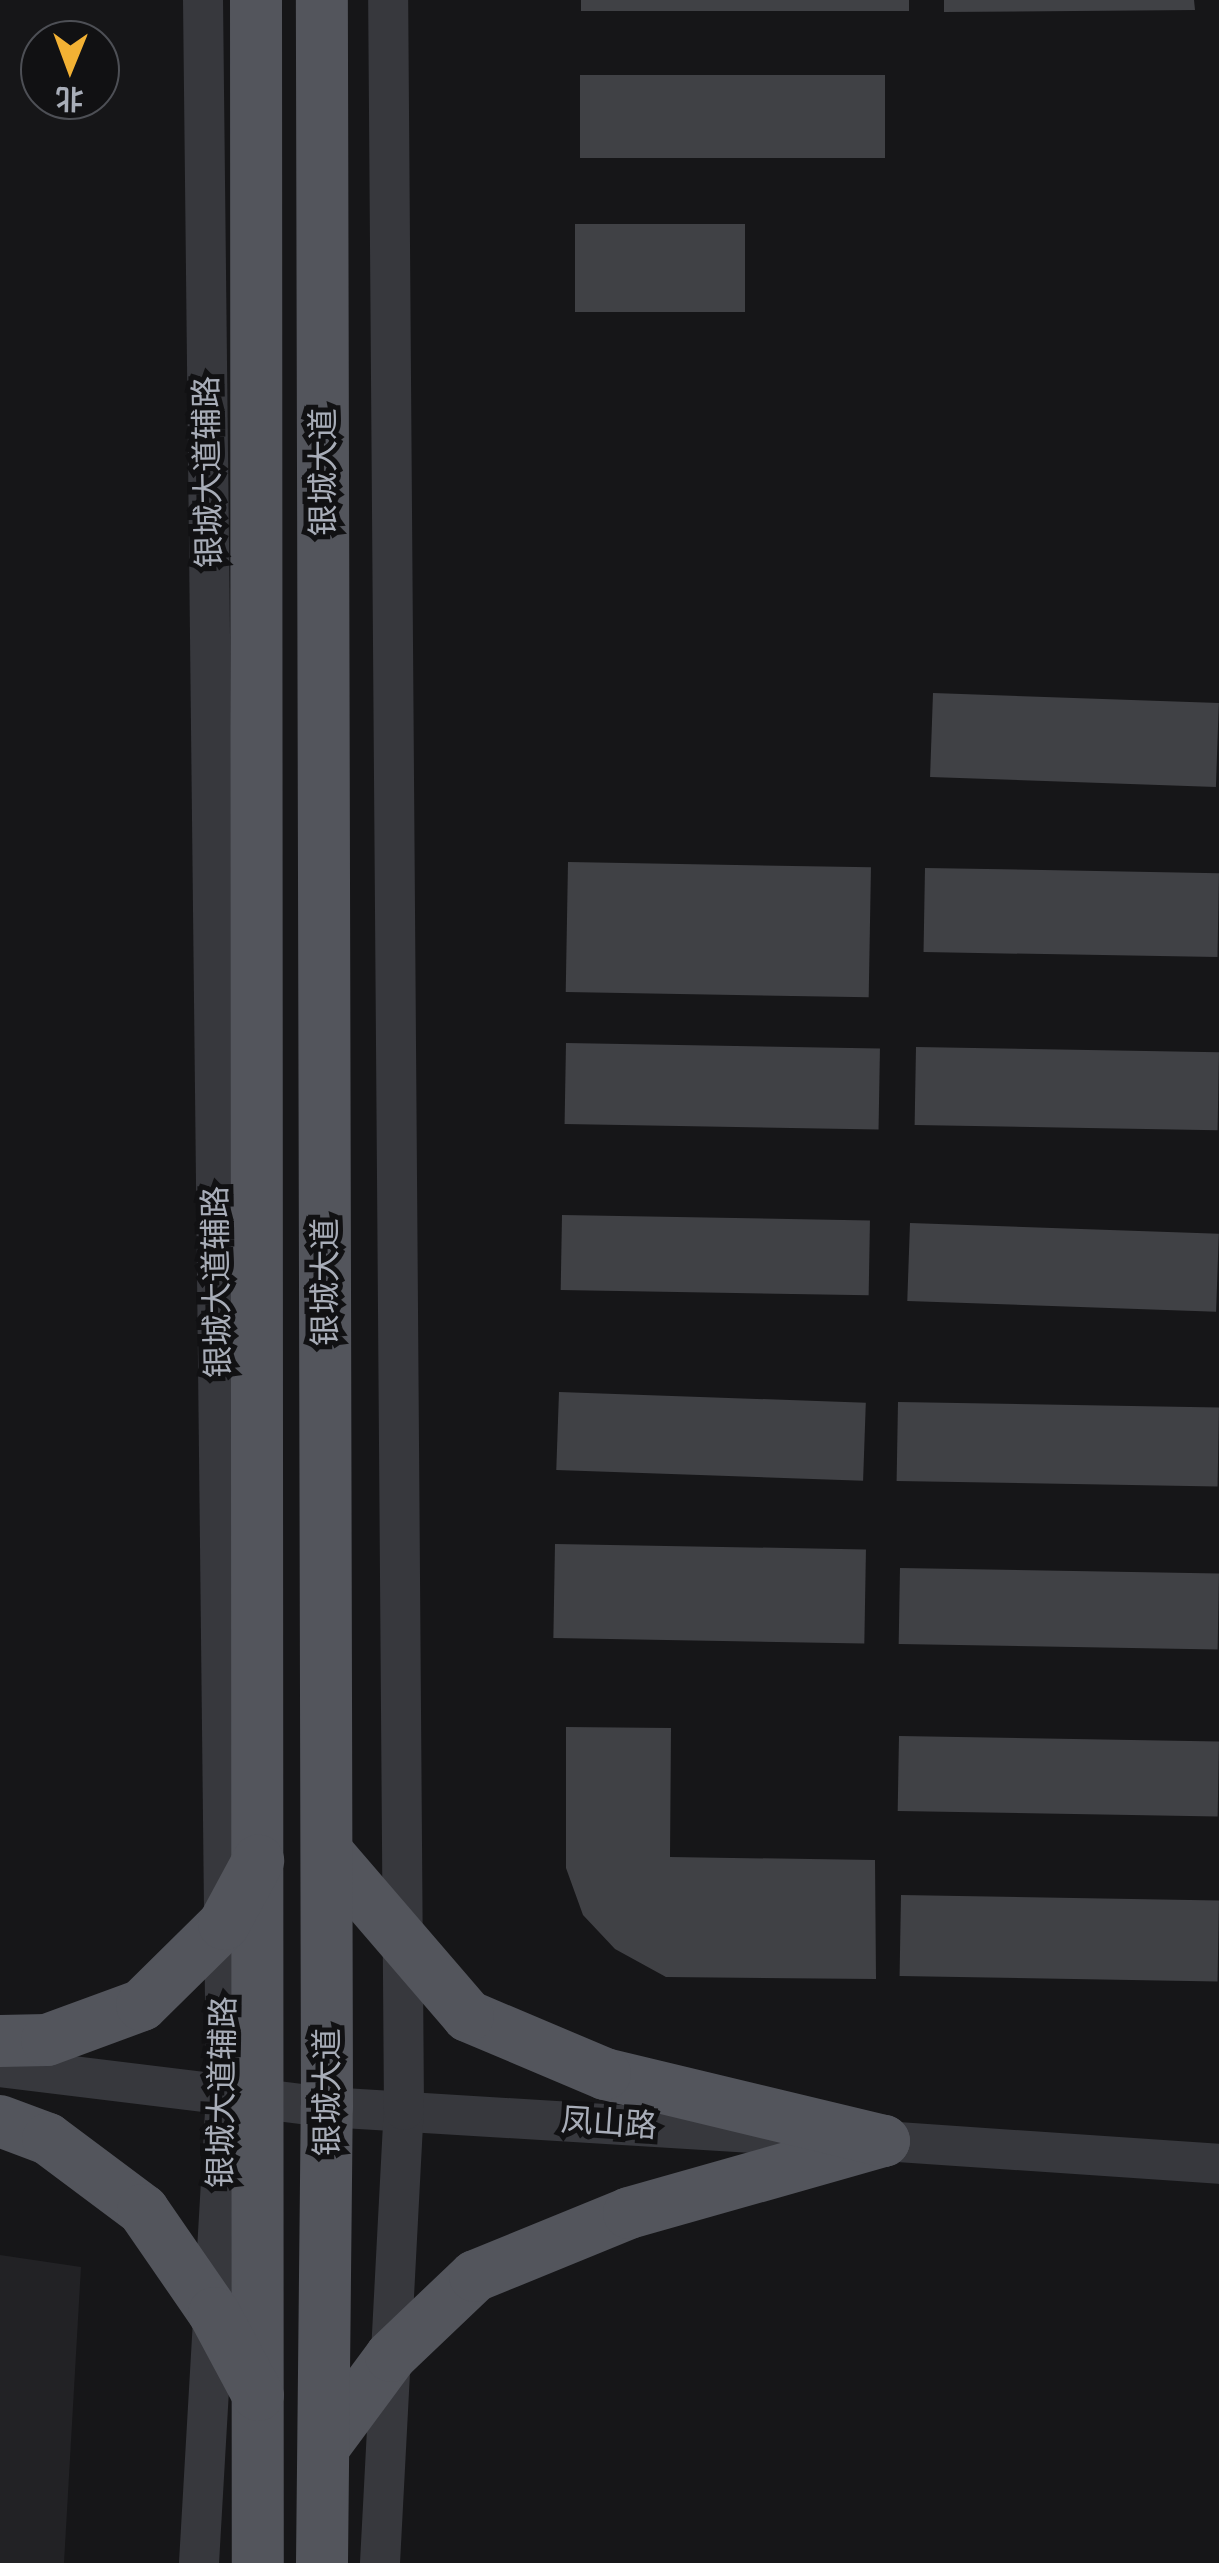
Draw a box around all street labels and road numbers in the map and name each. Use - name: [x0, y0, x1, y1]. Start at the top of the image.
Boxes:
- street label: 银城大道辅路: [187, 376, 229, 568]
- street label: 银城大道: [304, 408, 342, 536]
- street label: 银城大道辅路: [196, 1186, 238, 1378]
- street label: 银城大道: [306, 1218, 344, 1346]
- street label: 银城大道辅路: [201, 1996, 243, 2188]
- street label: 银城大道: [308, 2028, 346, 2156]
- street label: 凤山路: [560, 2100, 658, 2146]

